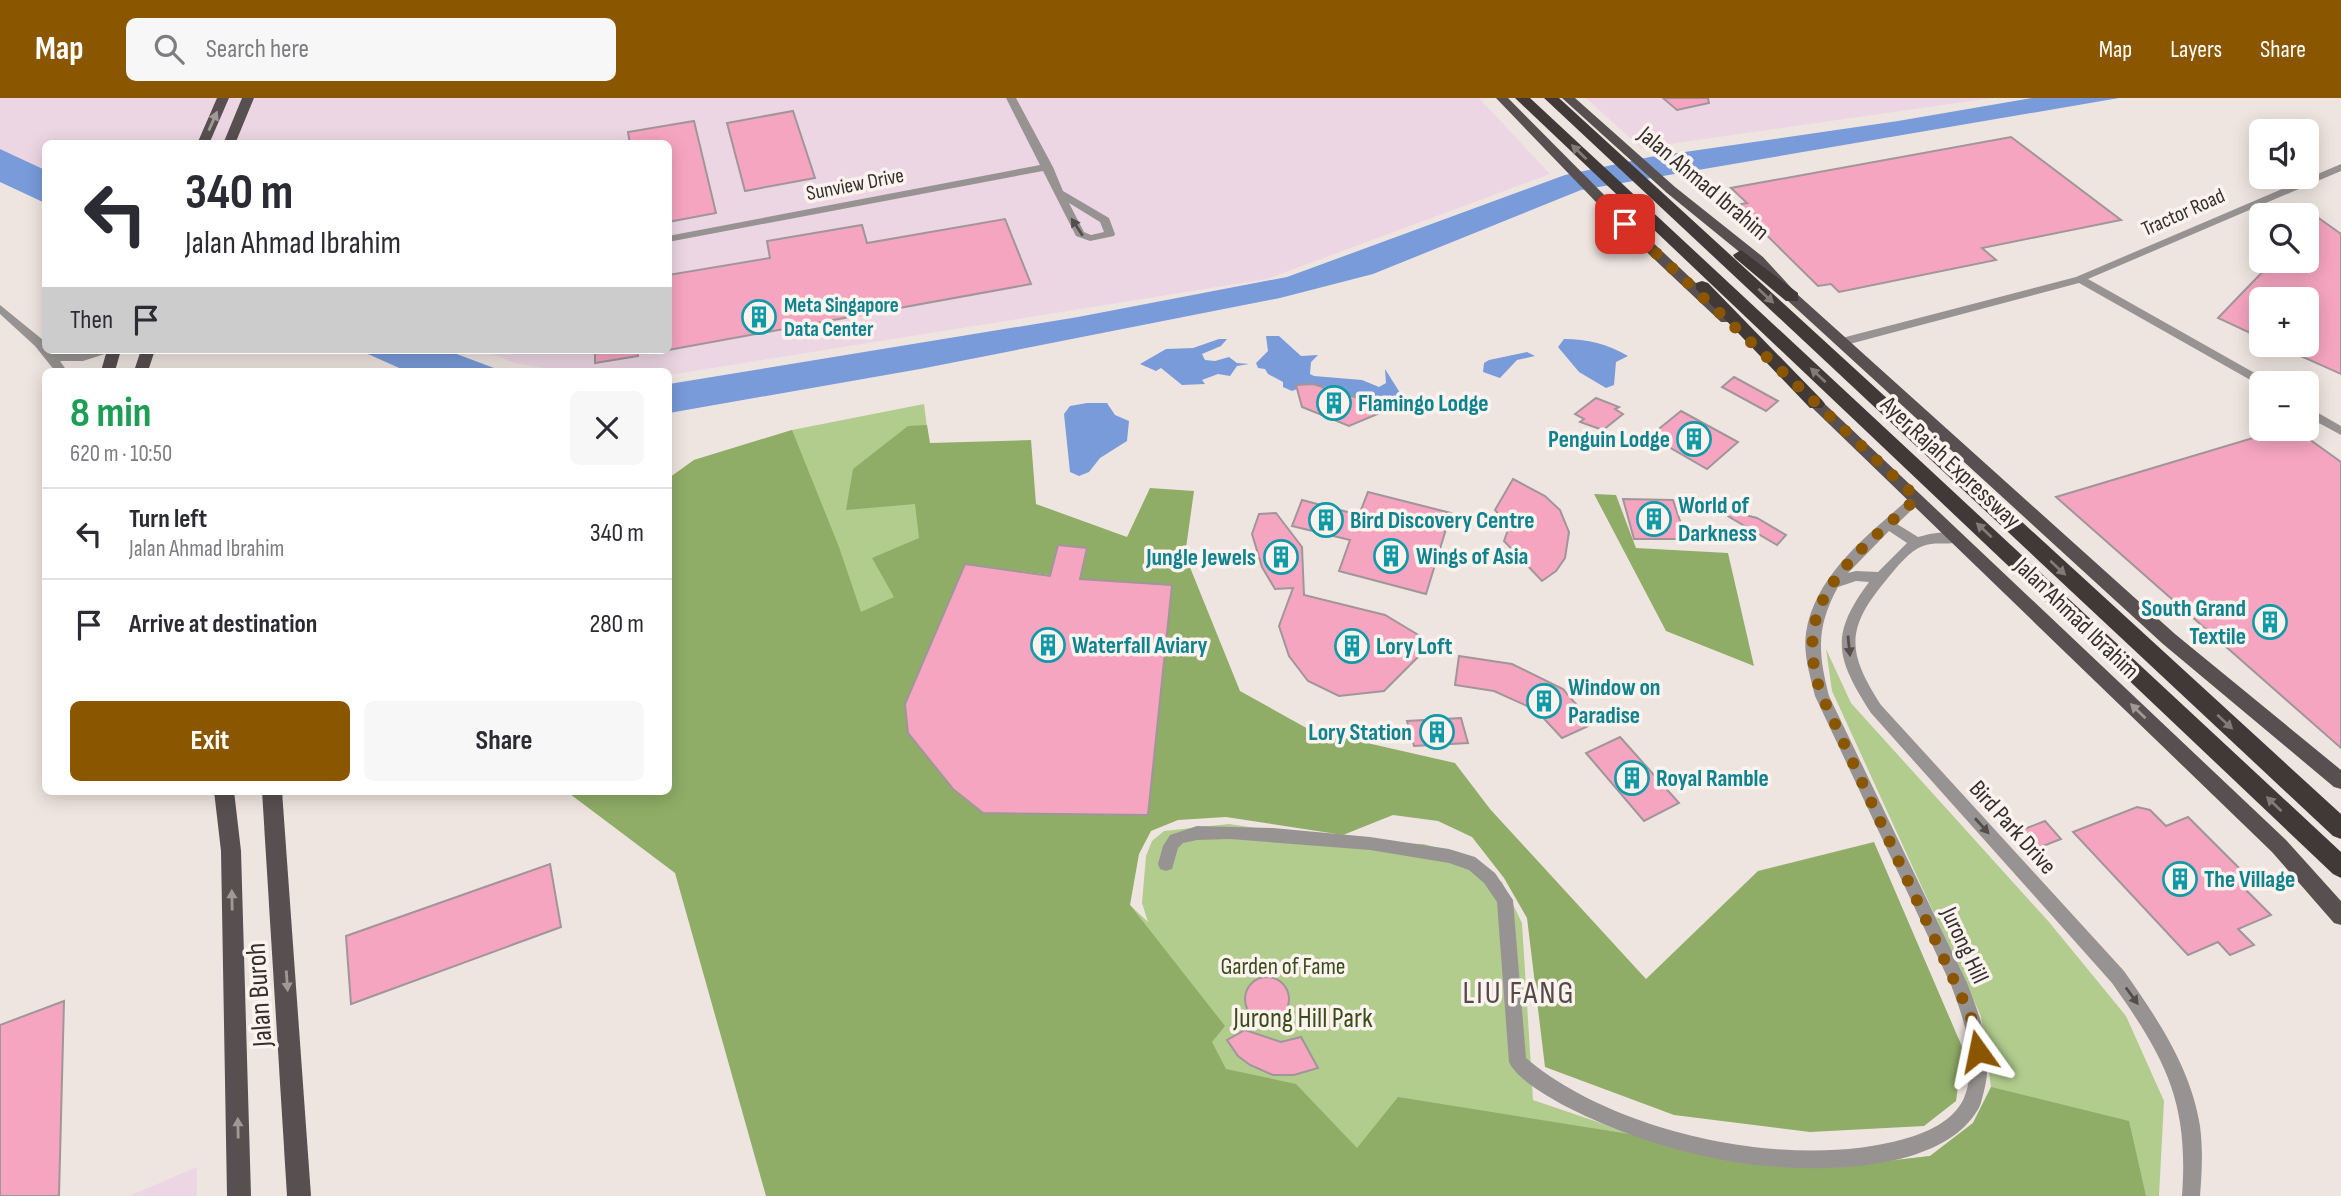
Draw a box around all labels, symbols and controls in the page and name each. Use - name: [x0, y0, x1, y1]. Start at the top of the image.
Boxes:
- search box: [126, 18, 616, 81]
- text: Map: [35, 29, 84, 69]
- icon: search: [150, 30, 188, 68]
- text: Search here: [206, 34, 309, 65]
- text: Map: [2099, 35, 2132, 64]
- text: Layers: [2170, 35, 2222, 64]
- text: Share: [2260, 35, 2306, 64]
- one-way arrow: [207, 111, 219, 131]
- map controls: [2249, 119, 2319, 441]
- button: sound: [2249, 119, 2319, 189]
- street label: Jalan Ahmad Ibrahim: [1632, 120, 1775, 247]
- one-way arrow: [1571, 145, 1588, 161]
- street label: Sunview Drive: [804, 163, 906, 206]
- text: 340 m: [185, 164, 293, 223]
- icon: left: [70, 168, 161, 259]
- street label: Tractor Road: [2138, 183, 2229, 242]
- pin: [1595, 194, 1655, 254]
- button: search: [2249, 203, 2319, 273]
- icon: arrive: [1606, 205, 1644, 243]
- one-way arrow: [1071, 217, 1084, 236]
- text: Jalan Ahmad Ibrahim: [185, 224, 401, 263]
- button: +: [2249, 287, 2319, 357]
- one-way arrow: [1757, 288, 1775, 304]
- place label: Meta Singapore Data Center: [784, 293, 899, 342]
- building icon: Meta Singapore Data Center: [740, 298, 778, 336]
- icon: arrive: [127, 301, 165, 339]
- text: Then: [70, 305, 113, 336]
- one-way arrow: [1809, 367, 1826, 383]
- button: −: [2249, 371, 2319, 441]
- building icon: Flamingo Lodge: [1315, 384, 1353, 422]
- text: 8 min: [70, 388, 151, 439]
- place label: Flamingo Lodge: [1358, 389, 1489, 418]
- street label: Ayer Rajah Expressway: [1874, 390, 2027, 535]
- button: close: [570, 391, 644, 465]
- building icon: Penguin Lodge: [1675, 420, 1713, 458]
- place label: Penguin Lodge: [1548, 425, 1670, 454]
- text: 620 m · 10:50: [70, 440, 172, 468]
- place label: World of Darkness: [1678, 491, 1757, 548]
- building icon: World of Darkness: [1635, 500, 1673, 538]
- building icon: Bird Discovery Centre: [1307, 501, 1345, 539]
- text: Turn left: [129, 504, 207, 535]
- place label: Bird Discovery Centre: [1350, 506, 1535, 535]
- icon: left: [70, 515, 108, 553]
- text: 340 m: [590, 518, 644, 549]
- one-way arrow: [1976, 523, 1993, 539]
- text: Jalan Ahmad Ibrahim: [129, 535, 284, 563]
- building icon: Wings of Asia: [1372, 537, 1410, 575]
- building icon: Jungle Jewels: [1262, 538, 1300, 576]
- place label: Wings of Asia: [1416, 542, 1528, 571]
- place label: Jungle Jewels: [1145, 543, 1256, 572]
- street label: Jalan Ahmad Ibrahim: [2008, 551, 2145, 685]
- one-way arrow: [2049, 559, 2066, 575]
- place label: South Grand Textile: [2141, 594, 2246, 651]
- building icon: South Grand Textile: [2251, 603, 2289, 641]
- icon: arrive: [70, 606, 108, 644]
- text: Arrive at destination: [129, 609, 317, 640]
- text: 280 m: [589, 609, 644, 640]
- building icon: Waterfall Aviary: [1029, 626, 1067, 664]
- building icon: Lory Loft: [1333, 627, 1371, 665]
- place label: Waterfall Aviary: [1072, 631, 1208, 660]
- place label: Lory Loft: [1376, 632, 1453, 661]
- one-way arrow: [1844, 635, 1855, 657]
- place label: Window on Paradise: [1568, 673, 1661, 730]
- building icon: Window on Paradise: [1525, 682, 1563, 720]
- button: Exit: [70, 701, 350, 781]
- button: Share: [364, 701, 644, 781]
- one-way arrow: [2130, 703, 2147, 719]
- building icon: Lory Station: [1418, 713, 1456, 751]
- one-way arrow: [2216, 714, 2234, 730]
- place label: Lory Station: [1308, 718, 1412, 747]
- building icon: Royal Ramble: [1613, 759, 1651, 797]
- place label: Royal Ramble: [1656, 764, 1769, 793]
- street label: Bird Park Drive: [1963, 774, 2062, 880]
- one-way arrow: [2266, 797, 2283, 813]
- one-way arrow: [1973, 817, 1989, 834]
- building icon: The Village: [2161, 860, 2199, 898]
- place label: The Village: [2204, 865, 2295, 894]
- one-way arrow: [227, 889, 238, 911]
- street label: Jurong Hill: [1934, 902, 1995, 988]
- street label: Jalan Buroh: [239, 942, 280, 1049]
- park label: Garden of Fame: [1221, 952, 1345, 981]
- one-way arrow: [282, 970, 293, 992]
- district label: LIU FANG: [1462, 974, 1576, 1013]
- one-way arrow: [2125, 987, 2139, 1005]
- park label: Jurong Hill Park: [1232, 1002, 1373, 1035]
- position arrow: [1941, 1014, 2015, 1088]
- one-way arrow: [232, 1117, 244, 1139]

